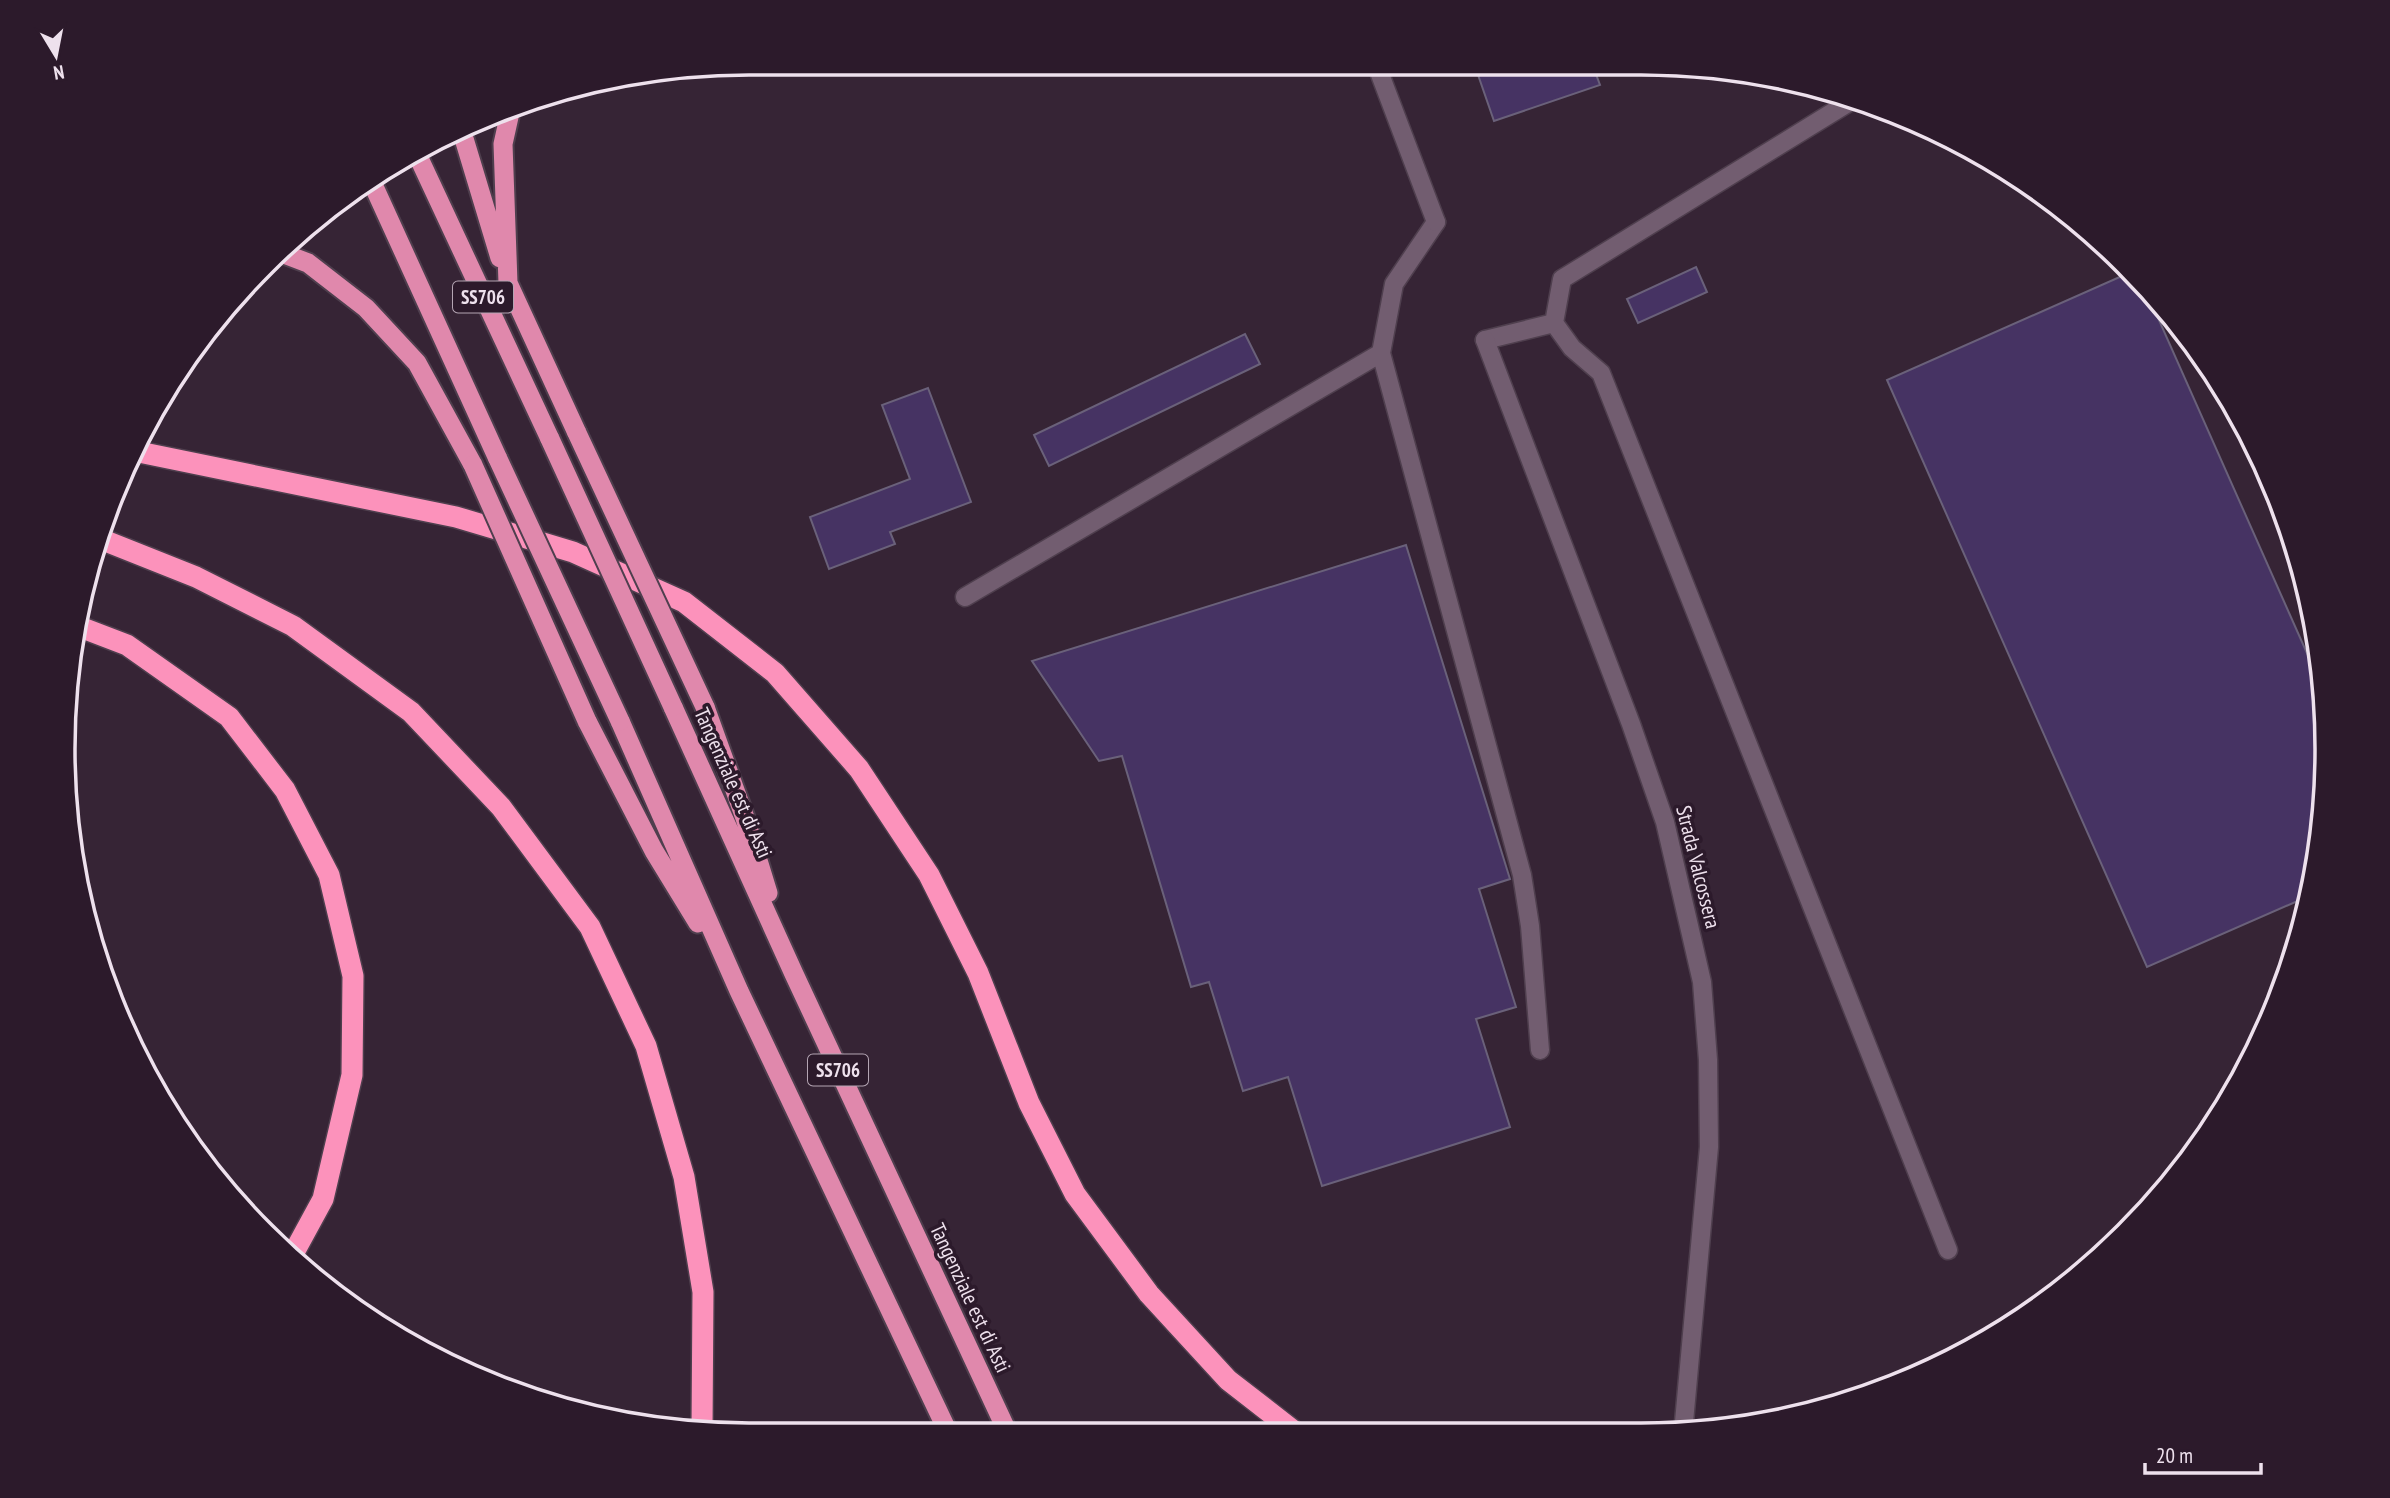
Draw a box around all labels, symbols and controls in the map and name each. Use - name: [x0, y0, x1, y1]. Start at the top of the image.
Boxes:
- north arrow: [21, 21, 91, 91]
- text: N: [52, 60, 66, 85]
- road number: SS706: [453, 282, 513, 312]
- street label: Tangenziale est di Asti: [688, 703, 779, 862]
- street label: Strada Valcossera: [1670, 803, 1727, 931]
- road number: SS706: [808, 1054, 868, 1086]
- street label: Tangenziale est di Asti: [924, 1219, 1017, 1377]
- scale bar: [2145, 1432, 2260, 1476]
- text: 20 m: [2156, 1442, 2193, 1469]

